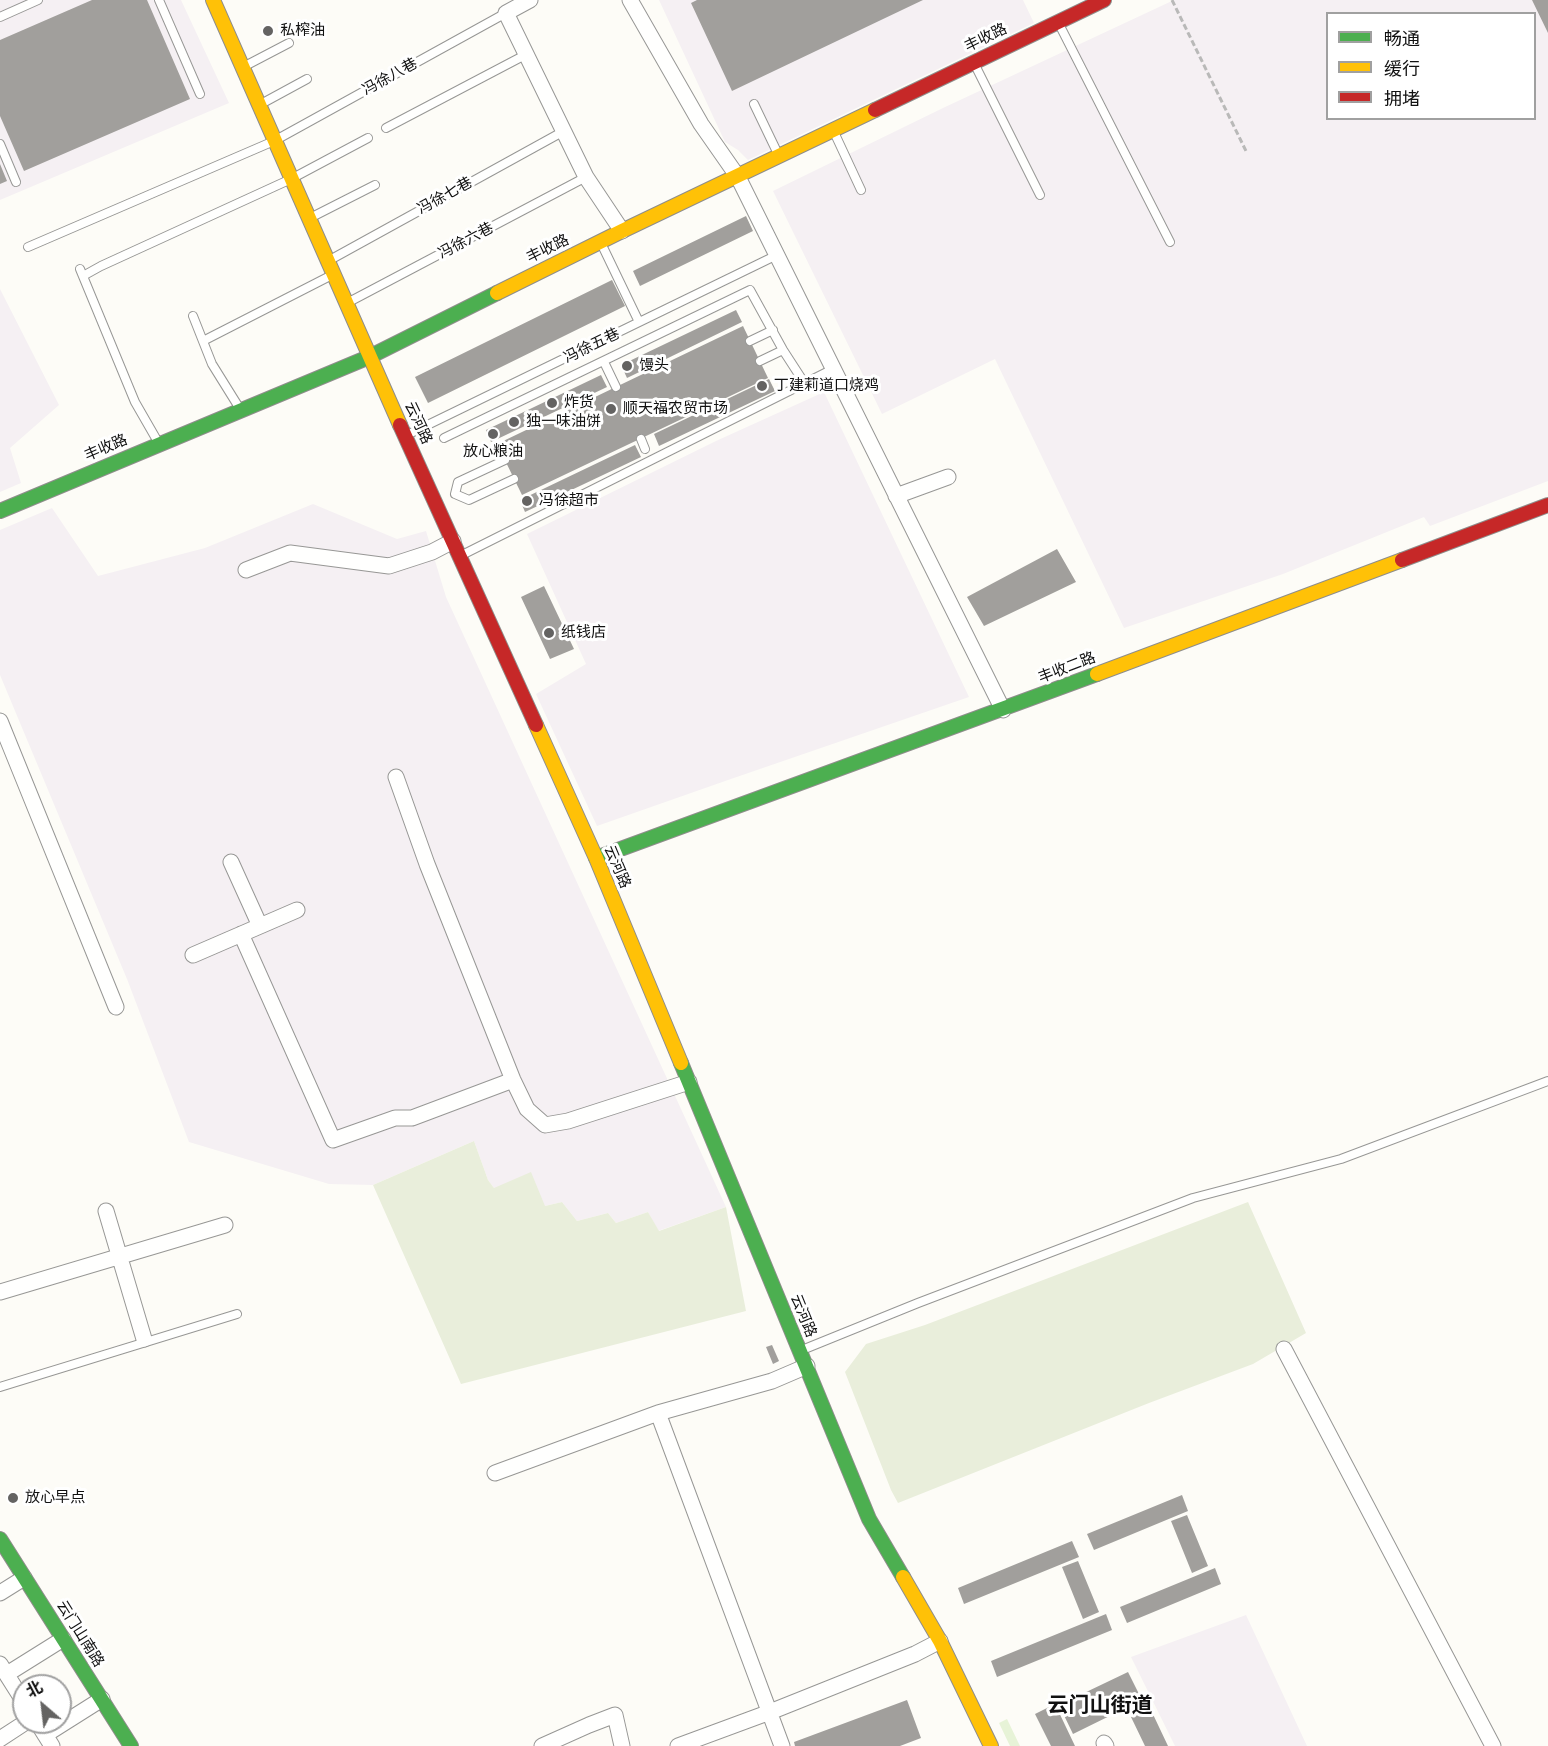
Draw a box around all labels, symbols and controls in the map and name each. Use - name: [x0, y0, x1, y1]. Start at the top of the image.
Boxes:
- legend: [1326, 12, 1536, 120]
- street label: 丰收路: [962, 20, 1010, 56]
- place label: 私榨油: [280, 22, 325, 40]
- marker: 私榨油: [261, 24, 275, 38]
- text: 畅通: [1384, 28, 1420, 50]
- street label: 冯徐八巷: [359, 55, 421, 99]
- text: 缓行: [1384, 58, 1420, 80]
- text: 拥堵: [1384, 88, 1420, 110]
- street label: 冯徐七巷: [414, 174, 476, 218]
- street label: 冯徐六巷: [435, 219, 497, 263]
- street label: 丰收路: [524, 231, 572, 267]
- street label: 冯徐五巷: [561, 325, 623, 367]
- place label: 馒头: [639, 357, 669, 375]
- marker: 馒头: [620, 359, 634, 373]
- place label: 丁建莉道口烧鸡: [774, 377, 879, 395]
- marker: 丁建莉道口烧鸡: [755, 379, 769, 393]
- place label: 炸货: [564, 394, 594, 412]
- marker: 炸货: [545, 396, 559, 410]
- street label: 云河路: [400, 399, 436, 447]
- place label: 顺天福农贸市场: [623, 400, 728, 418]
- marker: 顺天福农贸市场: [604, 402, 618, 416]
- place label: 独一味油饼: [526, 413, 601, 431]
- marker: 独一味油饼: [507, 415, 521, 429]
- marker: 放心粮油: [486, 427, 500, 441]
- street label: 丰收路: [82, 431, 130, 465]
- place label: 放心粮油: [463, 443, 523, 461]
- place label: 冯徐超市: [539, 492, 599, 510]
- marker: 冯徐超市: [520, 494, 534, 508]
- place label: 纸钱店: [561, 624, 606, 642]
- marker: 纸钱店: [542, 626, 556, 640]
- street label: 丰收二路: [1036, 649, 1098, 687]
- street label: 云河路: [600, 843, 634, 891]
- street label: 云河路: [786, 1292, 820, 1340]
- place label: 放心早点: [25, 1489, 85, 1507]
- marker: 放心早点: [6, 1491, 20, 1505]
- street label: 云门山南路: [52, 1597, 108, 1671]
- north arrow: [12, 1674, 72, 1734]
- text: 北: [23, 1677, 46, 1702]
- district label: 云门山街道: [1048, 1693, 1152, 1719]

